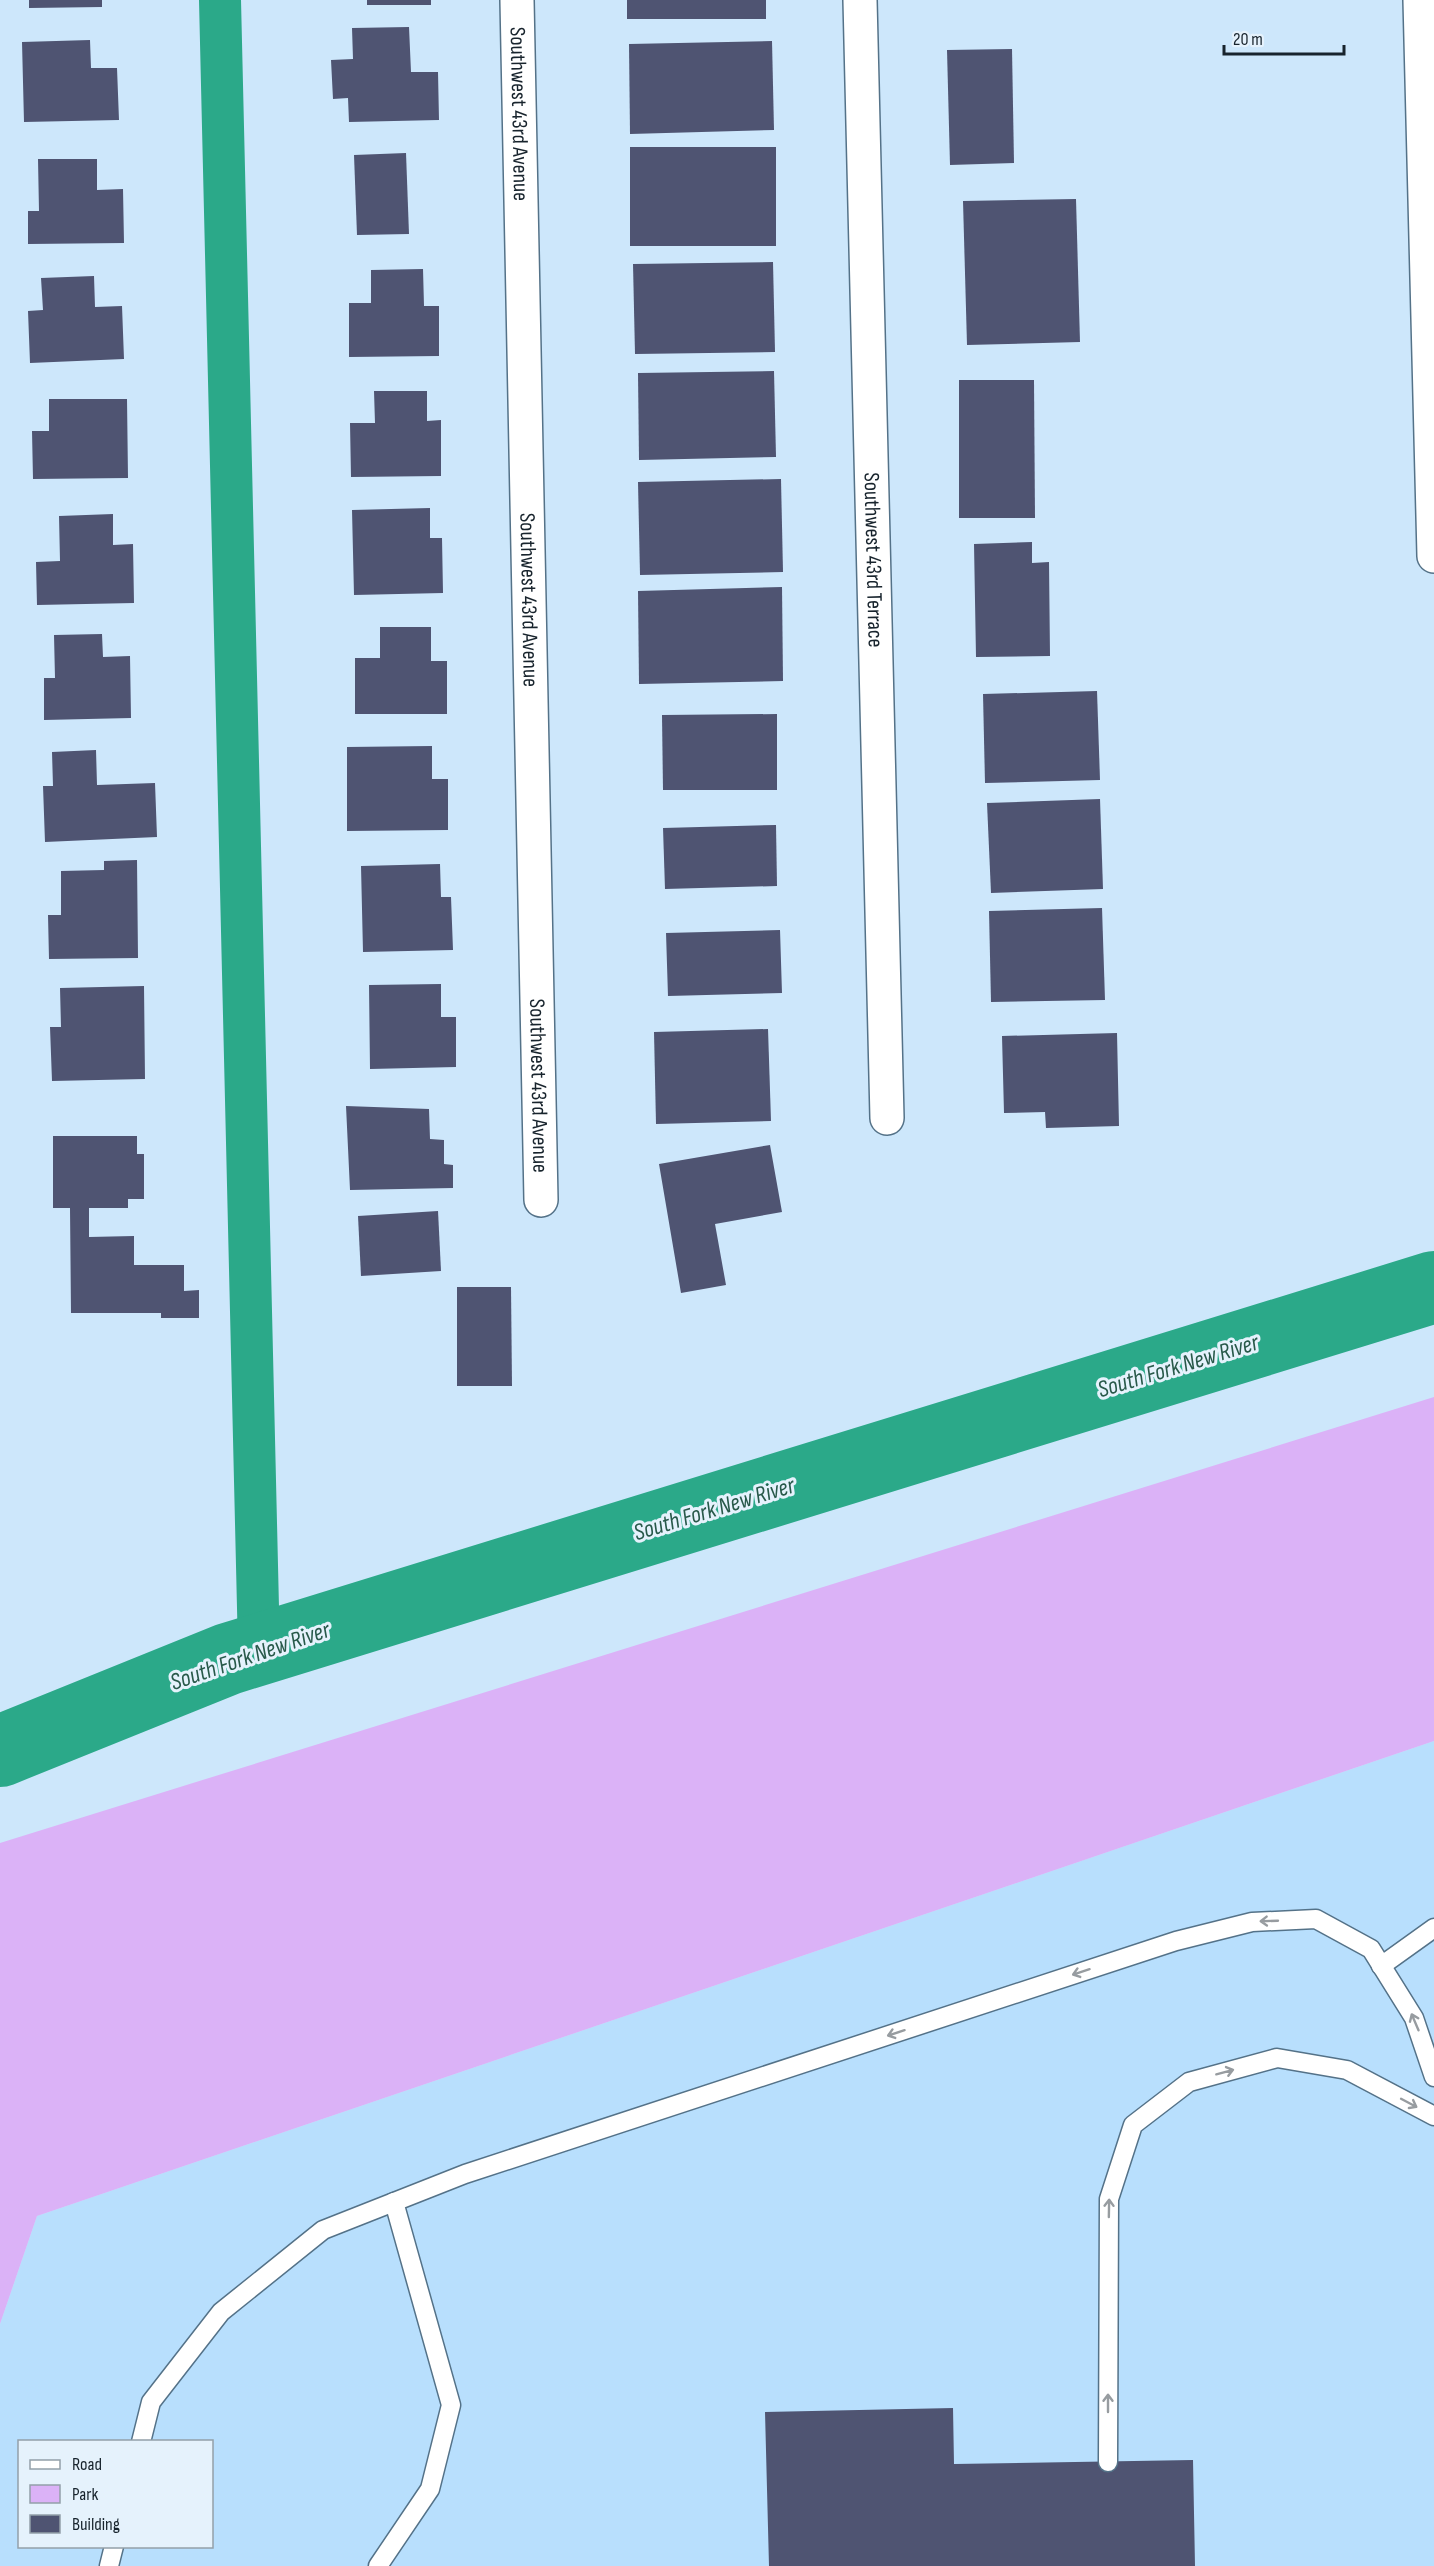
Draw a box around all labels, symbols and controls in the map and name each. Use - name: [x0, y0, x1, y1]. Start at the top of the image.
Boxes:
- scale bar: [1224, 18, 1344, 56]
- street label: Southwest 43rd Avenue: [504, 27, 535, 201]
- text: 20 m: [1233, 29, 1263, 50]
- street label: Southwest 43rd Terrace: [858, 472, 889, 648]
- street label: Southwest 43rd Avenue: [514, 513, 544, 687]
- street label: Southwest 43rd Avenue: [523, 998, 554, 1173]
- water label: South Fork New River: [1094, 1327, 1263, 1404]
- water label: South Fork New River: [630, 1470, 799, 1547]
- water label: South Fork New River: [166, 1615, 335, 1697]
- one-way arrow: [1259, 1916, 1279, 1927]
- one-way arrow: [1072, 1968, 1091, 1979]
- one-way arrow: [1409, 2014, 1420, 2032]
- one-way arrow: [887, 2028, 906, 2039]
- one-way arrow: [1215, 2066, 1234, 2078]
- one-way arrow: [1400, 2098, 1418, 2109]
- one-way arrow: [1104, 2199, 1115, 2219]
- one-way arrow: [1102, 2394, 1114, 2414]
- legend: [18, 2440, 213, 2548]
- text: Road: [72, 2454, 102, 2475]
- text: Park: [72, 2484, 98, 2505]
- text: Building: [72, 2514, 120, 2535]

